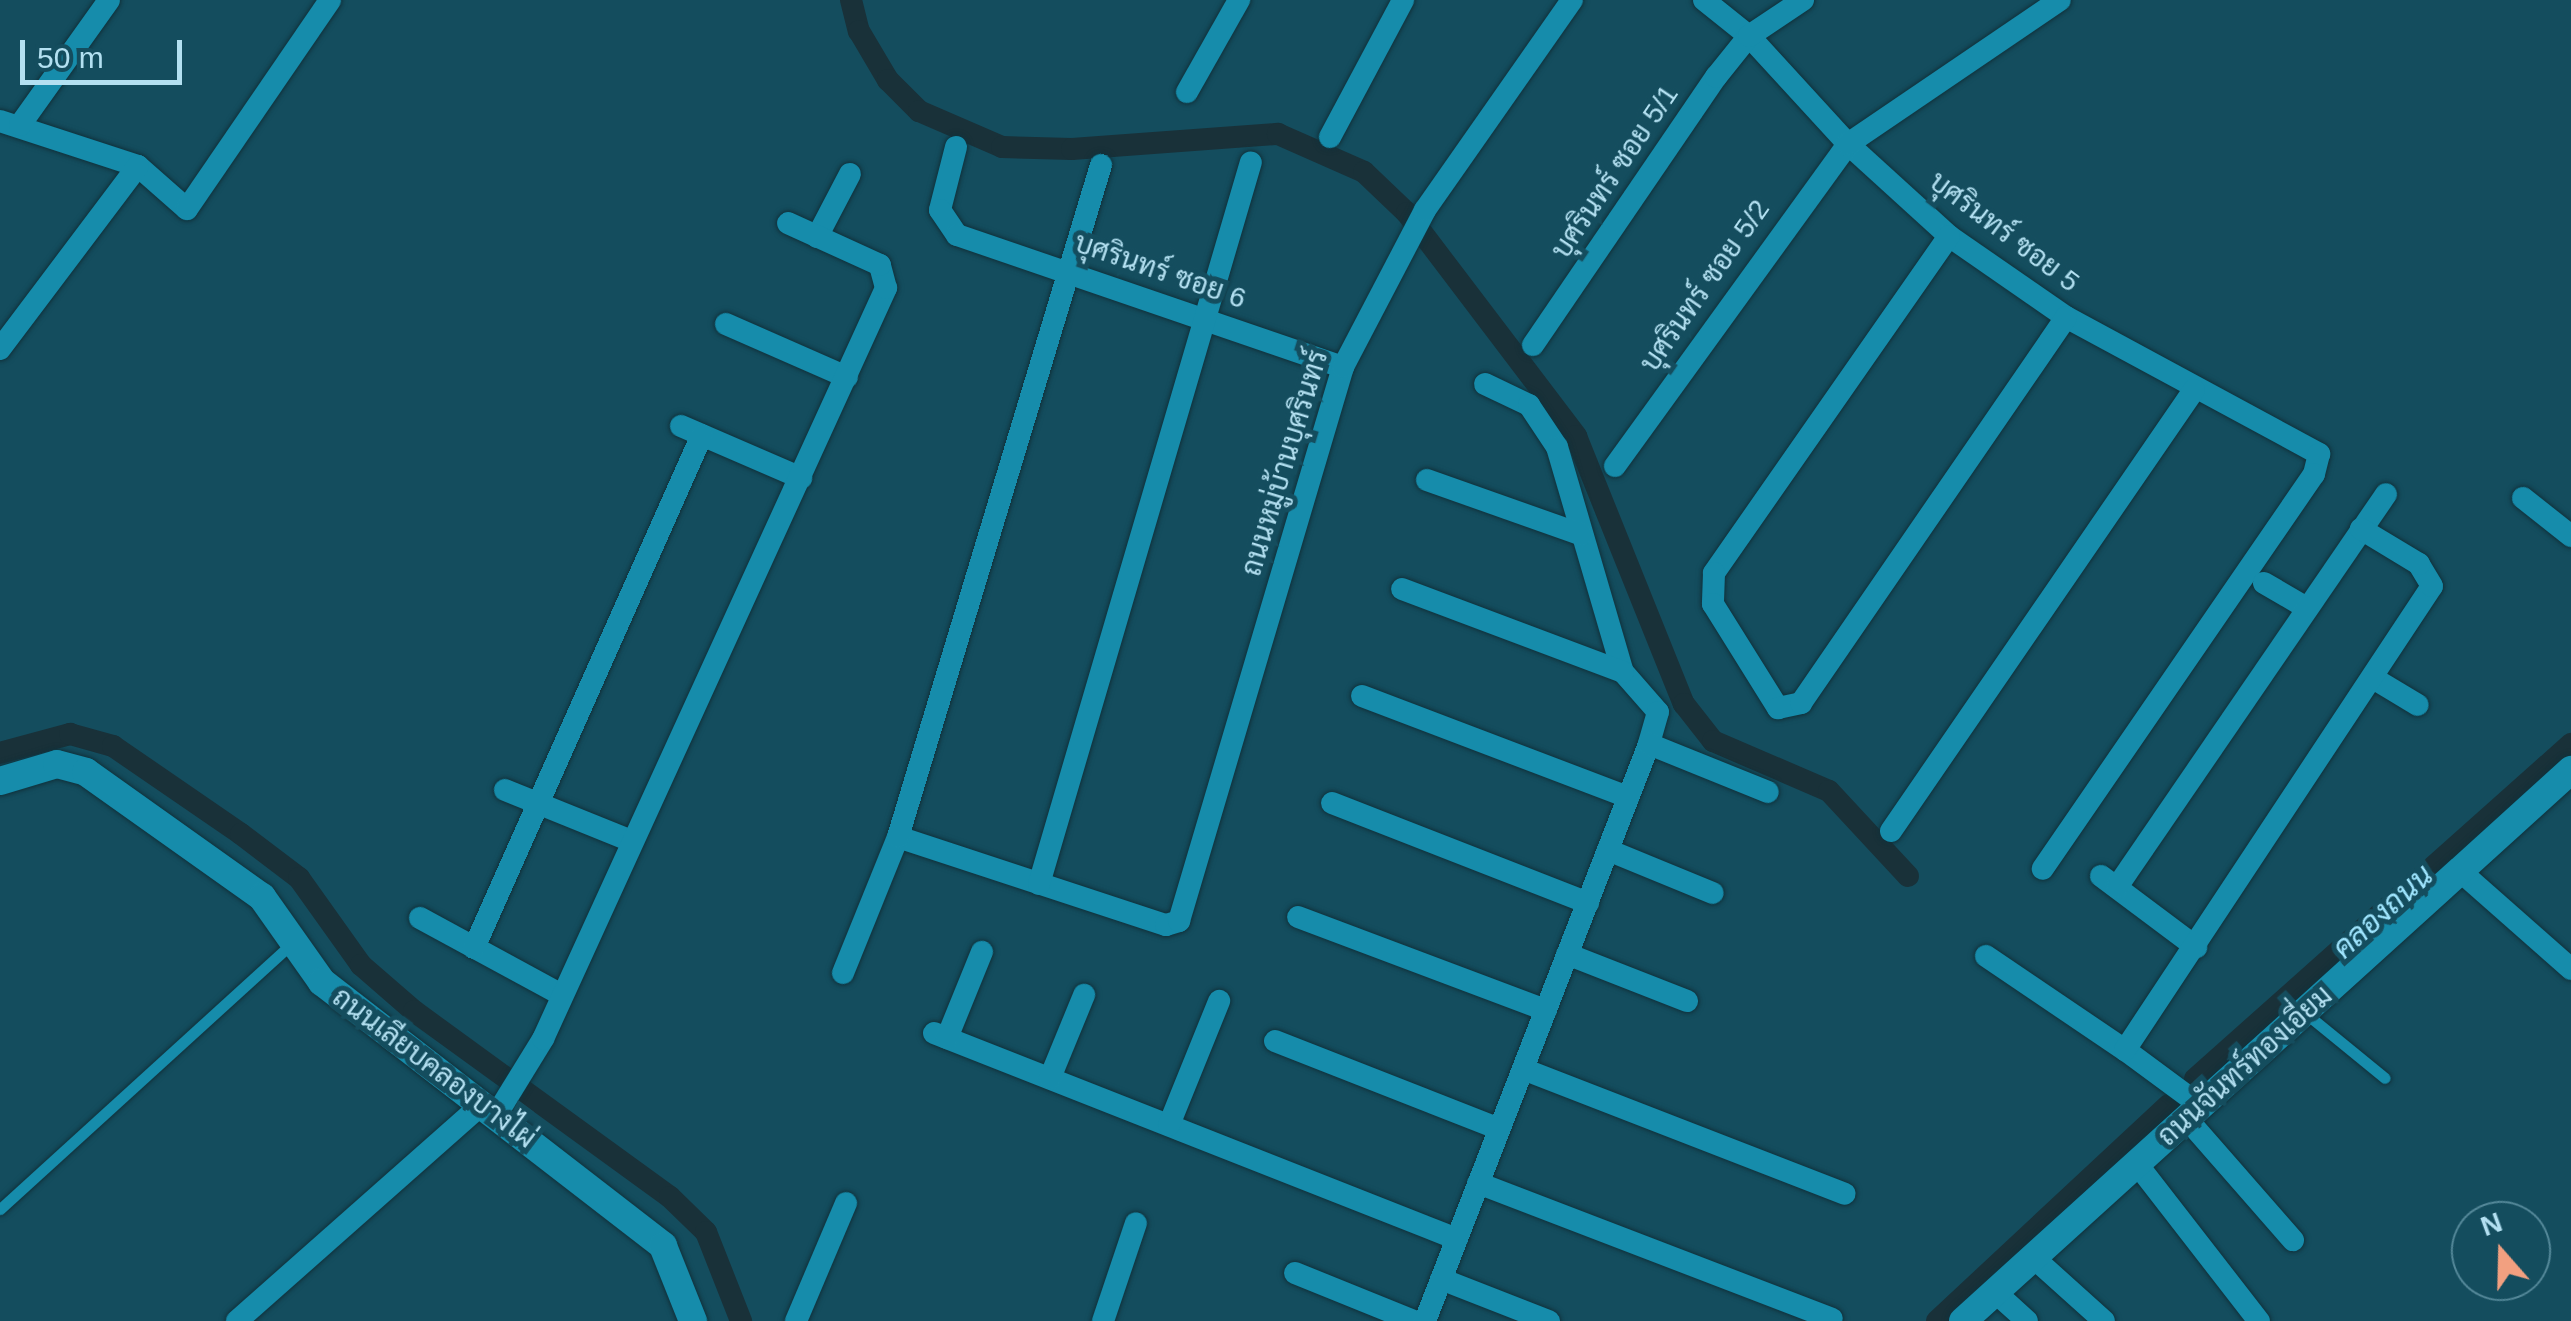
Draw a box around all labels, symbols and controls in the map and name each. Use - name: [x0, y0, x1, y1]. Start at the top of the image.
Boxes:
- scale bar: [25, 20, 188, 82]
- text: 50 m: [37, 41, 104, 74]
- street label: บุศรินทร์ ซอย 5/1: [1544, 79, 1686, 265]
- street label: บุศรินทร์ ซอย 5: [1922, 165, 2086, 299]
- street label: บุศรินทร์ ซอย 5/2: [1633, 193, 1777, 379]
- street label: บุศรินทร์ ซอย 6: [1070, 226, 1250, 316]
- street label: ถนนหมู่บ้านบุศรินทร์: [1235, 346, 1335, 580]
- water label: คลองถนน: [2325, 858, 2441, 966]
- street label: ถนนจันทร์ทองเอี่ยม: [2151, 979, 2339, 1153]
- street label: ถนนเลียบคลองบางไผ่: [326, 981, 542, 1155]
- north arrow: [2451, 1201, 2551, 1301]
- text: N: [2476, 1206, 2506, 1242]

